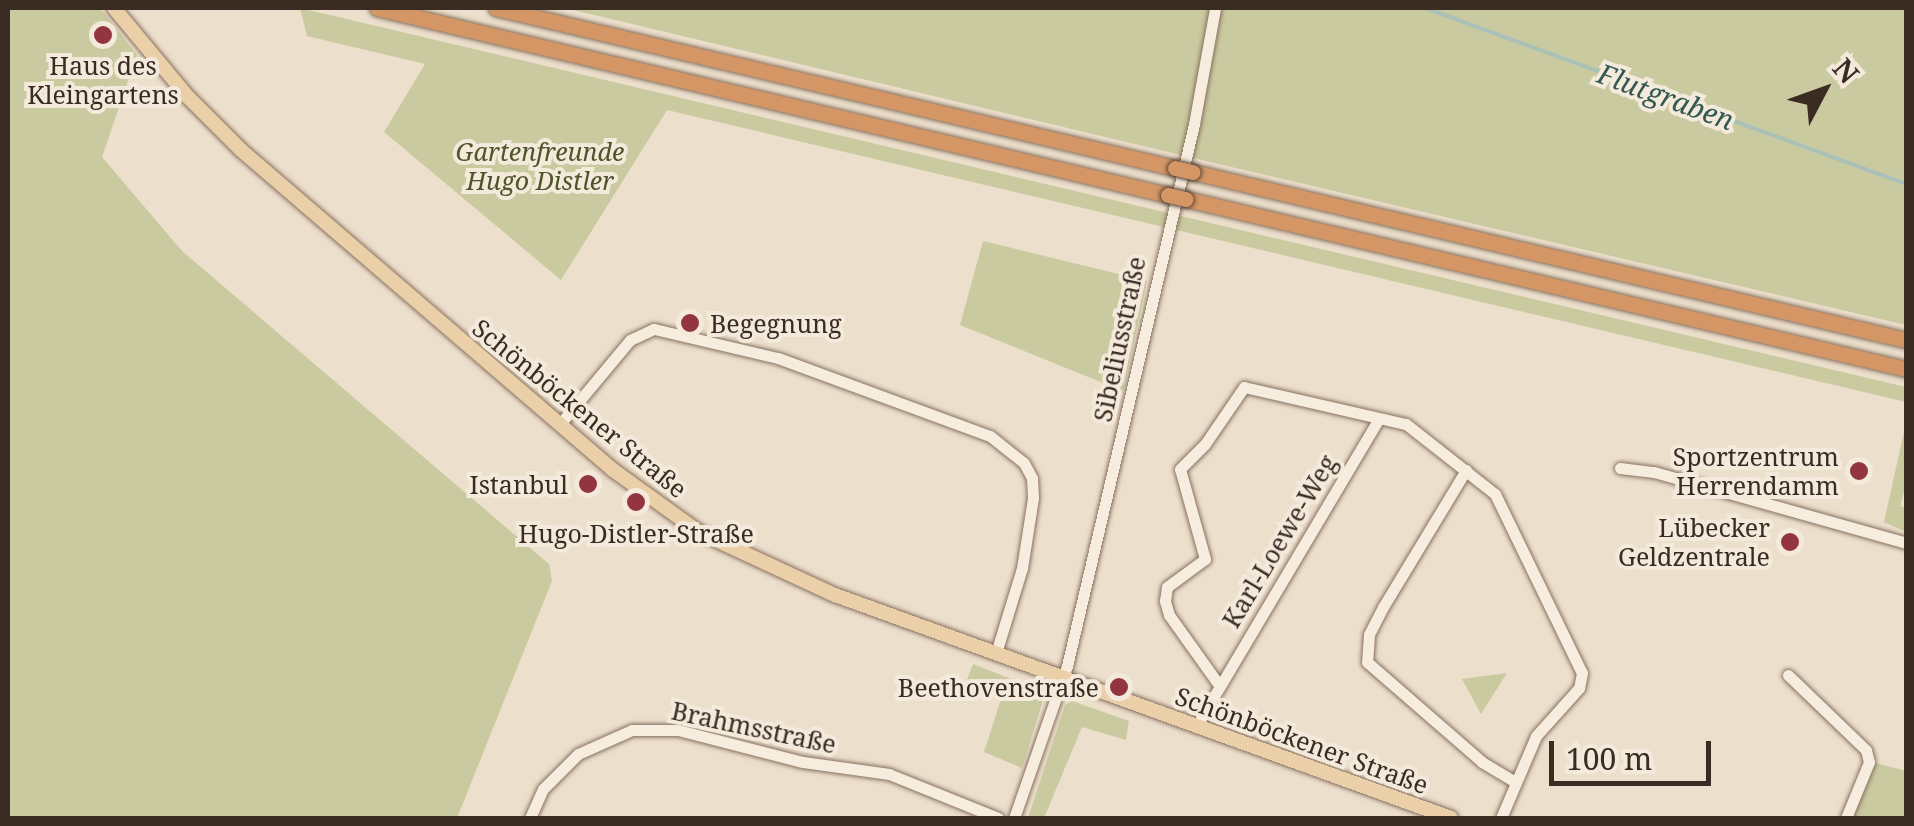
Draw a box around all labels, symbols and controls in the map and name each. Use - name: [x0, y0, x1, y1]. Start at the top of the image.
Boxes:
- marker: Haus des Kleingartens: [92, 24, 114, 46]
- north arrow: [1774, 40, 1874, 140]
- text: N: [1825, 50, 1868, 91]
- place label: Haus des Kleingartens: [27, 51, 179, 110]
- water label: Flutgraben: [1593, 56, 1739, 136]
- park label: Gartenfreunde Hugo Distler: [456, 137, 624, 196]
- street label: Sibeliusstraße: [1087, 254, 1151, 424]
- place label: Begegnung: [710, 308, 842, 338]
- street label: Schönböckener Straße: [467, 312, 693, 504]
- marker: Begegnung: [679, 312, 701, 334]
- place label: Sportzentrum Herrendamm: [1673, 442, 1839, 501]
- street label: Karl-Loewe-Weg: [1216, 449, 1342, 633]
- marker: Sportzentrum Herrendamm: [1848, 460, 1870, 482]
- place label: Istanbul: [470, 469, 568, 499]
- marker: Istanbul: [577, 473, 599, 495]
- marker: Hugo-Distler-Straße: [625, 491, 647, 513]
- place label: Lübecker Geldzentrale: [1618, 513, 1770, 572]
- place label: Hugo-Distler-Straße: [518, 518, 754, 548]
- marker: Lübecker Geldzentrale: [1779, 531, 1801, 553]
- place label: Beethovenstraße: [898, 672, 1099, 702]
- marker: Beethovenstraße: [1108, 676, 1130, 698]
- street label: Schönböckener Straße: [1171, 680, 1433, 800]
- street label: Brahmsstraße: [669, 695, 839, 759]
- scale bar: [1554, 721, 1716, 783]
- text: 100 m: [1566, 738, 1652, 779]

